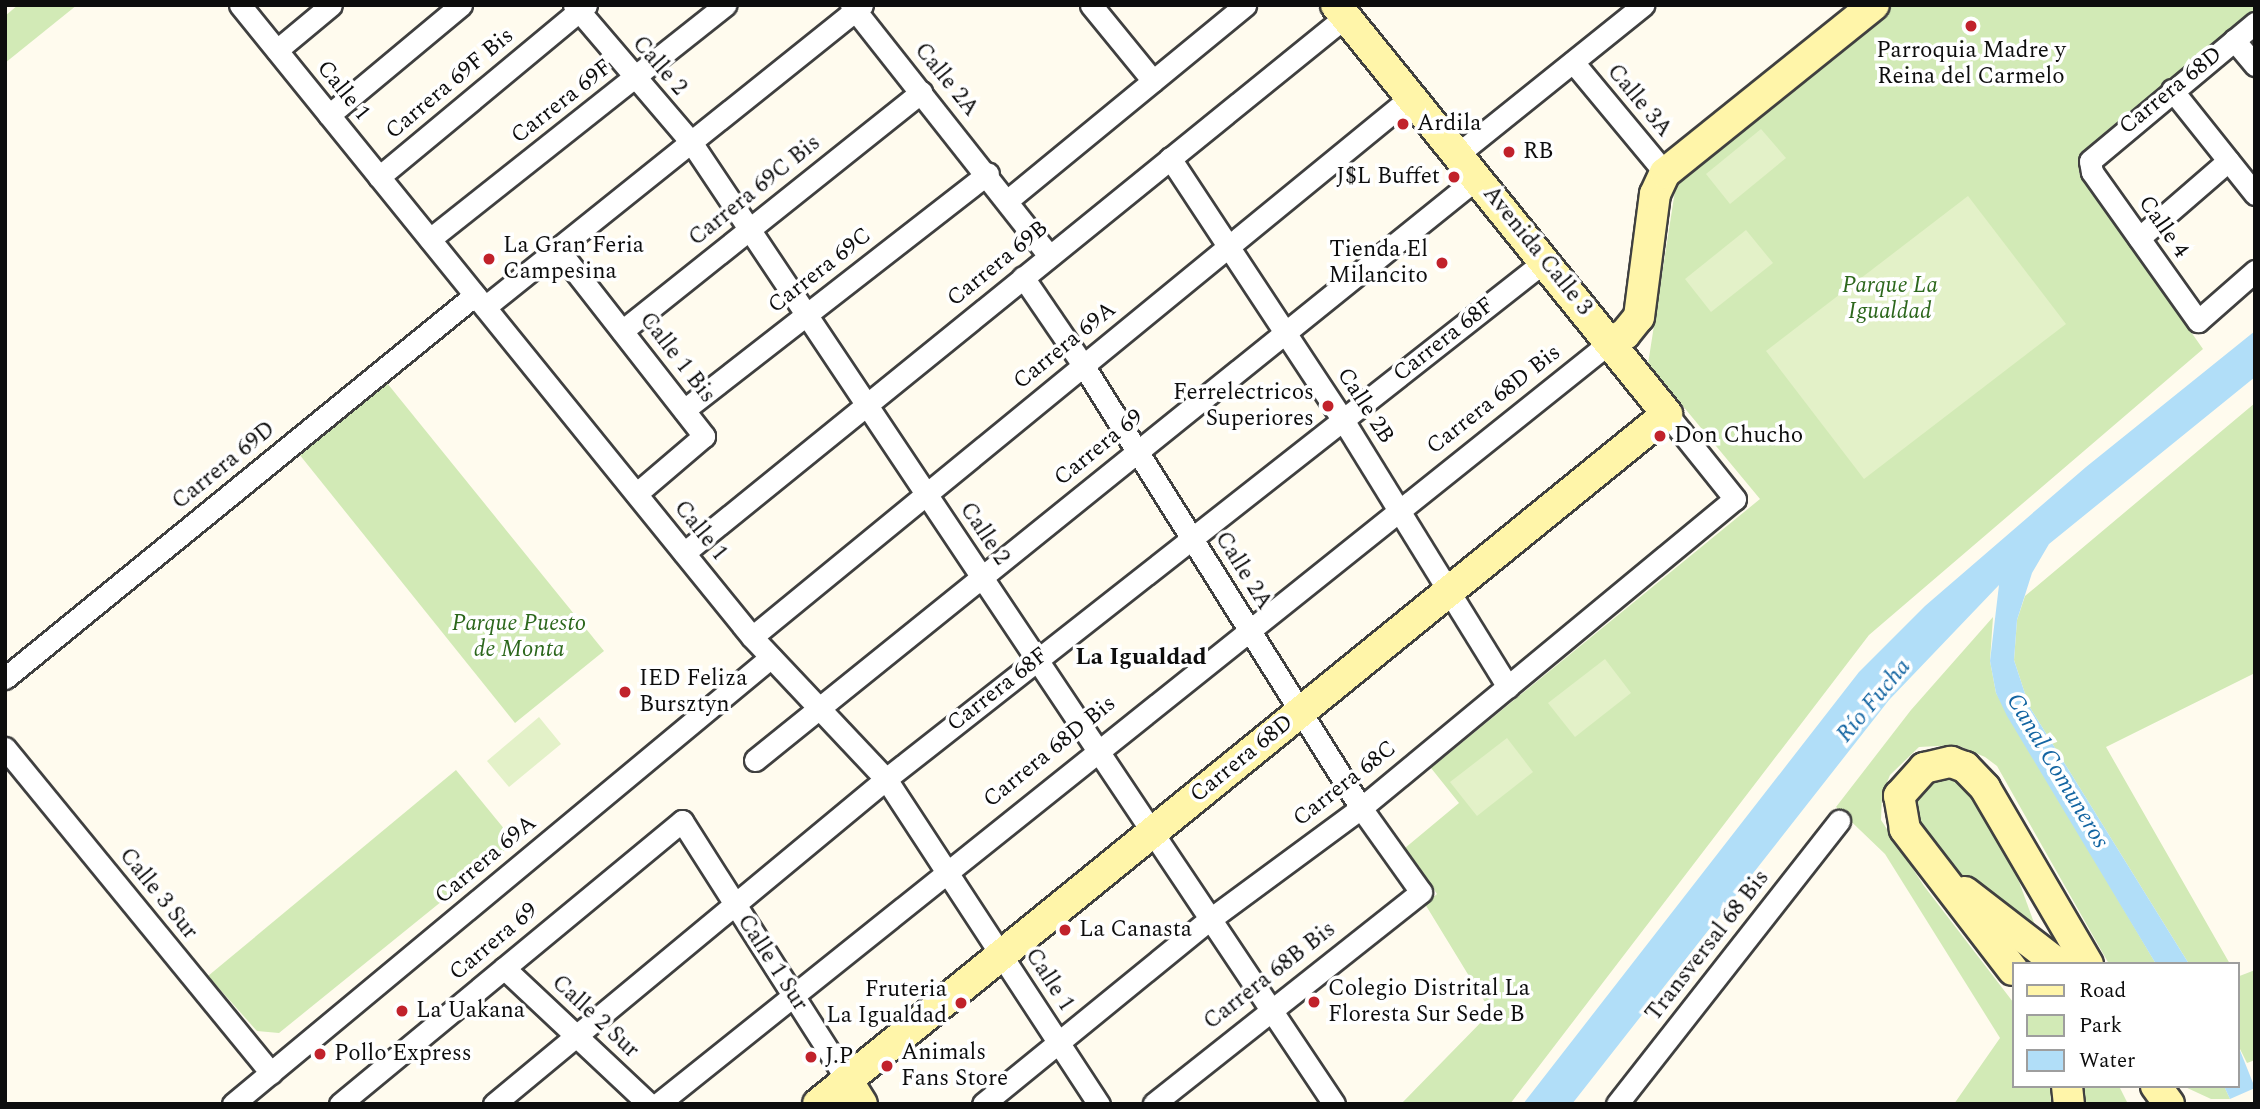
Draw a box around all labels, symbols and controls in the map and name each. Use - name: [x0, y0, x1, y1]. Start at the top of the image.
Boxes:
- marker: Parroquia Madre y Reina del Carmelo: [1963, 18, 1979, 34]
- street label: Carrera 69F Bis: [380, 22, 520, 146]
- street label: Calle 2: [626, 31, 692, 101]
- place label: Parroquia Madre y Reina del Carmelo: [1876, 37, 2066, 91]
- street label: Calle 2A: [908, 38, 984, 122]
- street label: Carrera 68D: [2114, 41, 2228, 141]
- street label: Carrera 69F: [506, 54, 618, 150]
- street label: Calle 1: [310, 55, 376, 127]
- street label: Calle 3A: [1600, 59, 1678, 143]
- place label: Ardila: [1417, 110, 1481, 138]
- marker: Ardila: [1395, 116, 1411, 132]
- street label: Carrera 69C Bis: [684, 129, 826, 253]
- place label: RB: [1523, 138, 1553, 166]
- marker: RB: [1501, 144, 1517, 160]
- place label: J$L Buffet: [1336, 163, 1440, 191]
- marker: J$L Buffet: [1446, 169, 1462, 185]
- street label: Avenida Calle 3: [1476, 181, 1598, 321]
- street label: Calle 4: [2132, 191, 2194, 263]
- street label: Carrera 69B: [942, 215, 1054, 313]
- street label: Carrera 69C: [763, 222, 877, 320]
- place label: La Gran Feria Campesina: [503, 232, 644, 286]
- place label: Tienda El Milancito: [1329, 236, 1428, 290]
- marker: La Gran Feria Campesina: [481, 251, 497, 267]
- marker: Tienda El Milancito: [1434, 255, 1450, 271]
- park label: Parque La Igualdad: [1842, 272, 1938, 326]
- street label: Carrera 68F: [1388, 292, 1500, 388]
- street label: Carrera 69A: [1008, 296, 1122, 396]
- street label: Calle 1 Bis: [633, 307, 721, 409]
- street label: Carrera 68D Bis: [1421, 339, 1567, 461]
- street label: Calle 2B: [1330, 363, 1400, 449]
- place label: Ferrelectricos Superiores: [1173, 379, 1314, 433]
- marker: Ferrelectricos Superiores: [1320, 398, 1336, 414]
- street label: Carrera 69: [1049, 404, 1149, 492]
- street label: Carrera 69D: [167, 416, 281, 516]
- place label: Don Chucho: [1674, 422, 1803, 450]
- marker: Don Chucho: [1652, 428, 1668, 444]
- street label: Calle 1: [667, 495, 733, 567]
- street label: Calle 2: [953, 497, 1015, 571]
- street label: Calle 2A: [1208, 527, 1278, 615]
- park label: Parque Puesto de Monta: [452, 610, 586, 664]
- street label: Carrera 68F: [942, 642, 1054, 738]
- district label: La Igualdad: [1075, 644, 1207, 672]
- water label: Río Fucha: [1831, 653, 1917, 749]
- place label: IED Feliza Bursztyn: [639, 665, 747, 719]
- marker: IED Feliza Bursztyn: [617, 684, 633, 700]
- water label: Canal Comuneros: [1999, 688, 2115, 854]
- street label: Carrera 68D Bis: [978, 690, 1122, 814]
- street label: Carrera 68D: [1185, 709, 1299, 809]
- street label: Carrera 68C: [1288, 735, 1402, 833]
- street label: Carrera 69A: [430, 810, 542, 910]
- street label: Calle 3 Sur: [113, 843, 203, 945]
- street label: Transversal 68 Bis: [1640, 865, 1776, 1027]
- street label: Carrera 69: [444, 897, 544, 987]
- street label: Calle 1 Sur: [731, 909, 813, 1017]
- place label: La Canasta: [1079, 916, 1192, 944]
- street label: Carrera 68B Bis: [1199, 916, 1341, 1036]
- marker: La Canasta: [1057, 922, 1073, 938]
- street label: Calle 1: [1018, 943, 1080, 1017]
- legend: [2011, 962, 2239, 1088]
- street label: Calle 2 Sur: [545, 969, 645, 1065]
- place label: Colegio Distrital La Floresta Sur Sede B: [1328, 975, 1530, 1029]
- text: Road: [2079, 975, 2126, 1007]
- place label: Fruteria La Igualdad: [826, 976, 947, 1030]
- marker: Colegio Distrital La Floresta Sur Sede B: [1306, 994, 1322, 1010]
- marker: Fruteria La Igualdad: [953, 995, 969, 1011]
- place label: La Uakana: [416, 997, 525, 1025]
- marker: La Uakana: [394, 1003, 410, 1019]
- text: Park: [2079, 1010, 2122, 1042]
- place label: Animals Fans Store: [901, 1039, 1008, 1093]
- place label: Pollo Express: [334, 1040, 472, 1068]
- place label: J.P: [825, 1043, 853, 1071]
- text: Water: [2079, 1045, 2135, 1077]
- marker: Pollo Express: [312, 1046, 328, 1062]
- marker: J.P: [803, 1049, 819, 1065]
- marker: Animals Fans Store: [879, 1058, 895, 1074]

